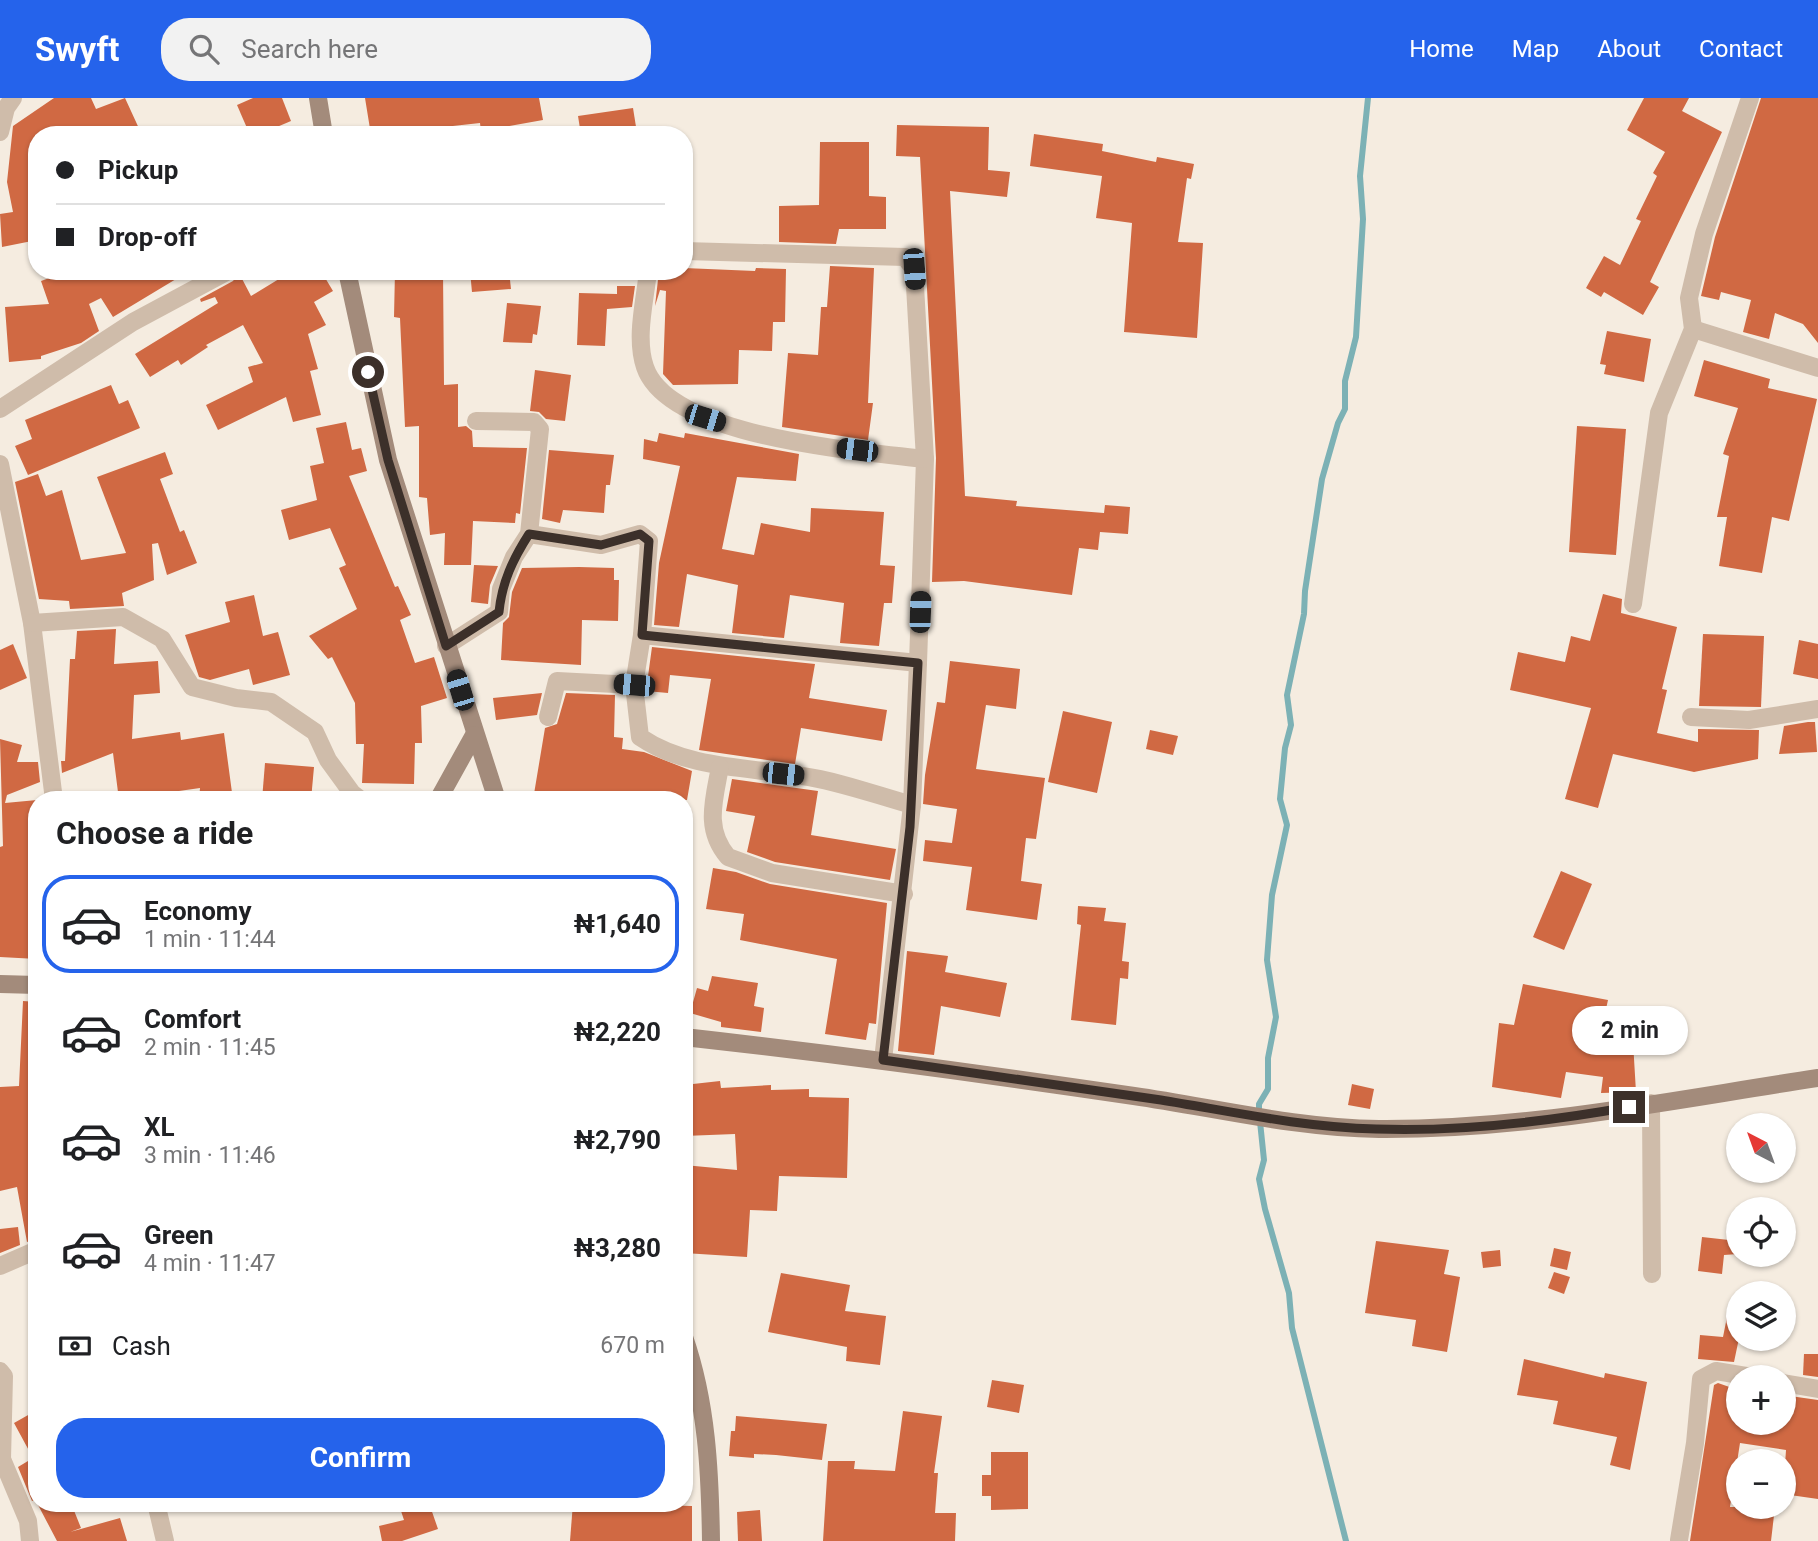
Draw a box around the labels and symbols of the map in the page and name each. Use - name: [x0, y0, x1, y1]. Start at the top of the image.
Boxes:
- car: [903, 247, 926, 291]
- route start: [352, 356, 384, 388]
- car: [682, 402, 729, 434]
- car: [835, 437, 880, 463]
- car: [909, 591, 932, 633]
- car: [444, 667, 477, 713]
- car: [613, 673, 656, 697]
- car: [762, 761, 805, 787]
- callout: 2 min: [1571, 1006, 1687, 1054]
- route end: [1613, 1091, 1645, 1123]
- north arrow: [1726, 1113, 1796, 1183]

